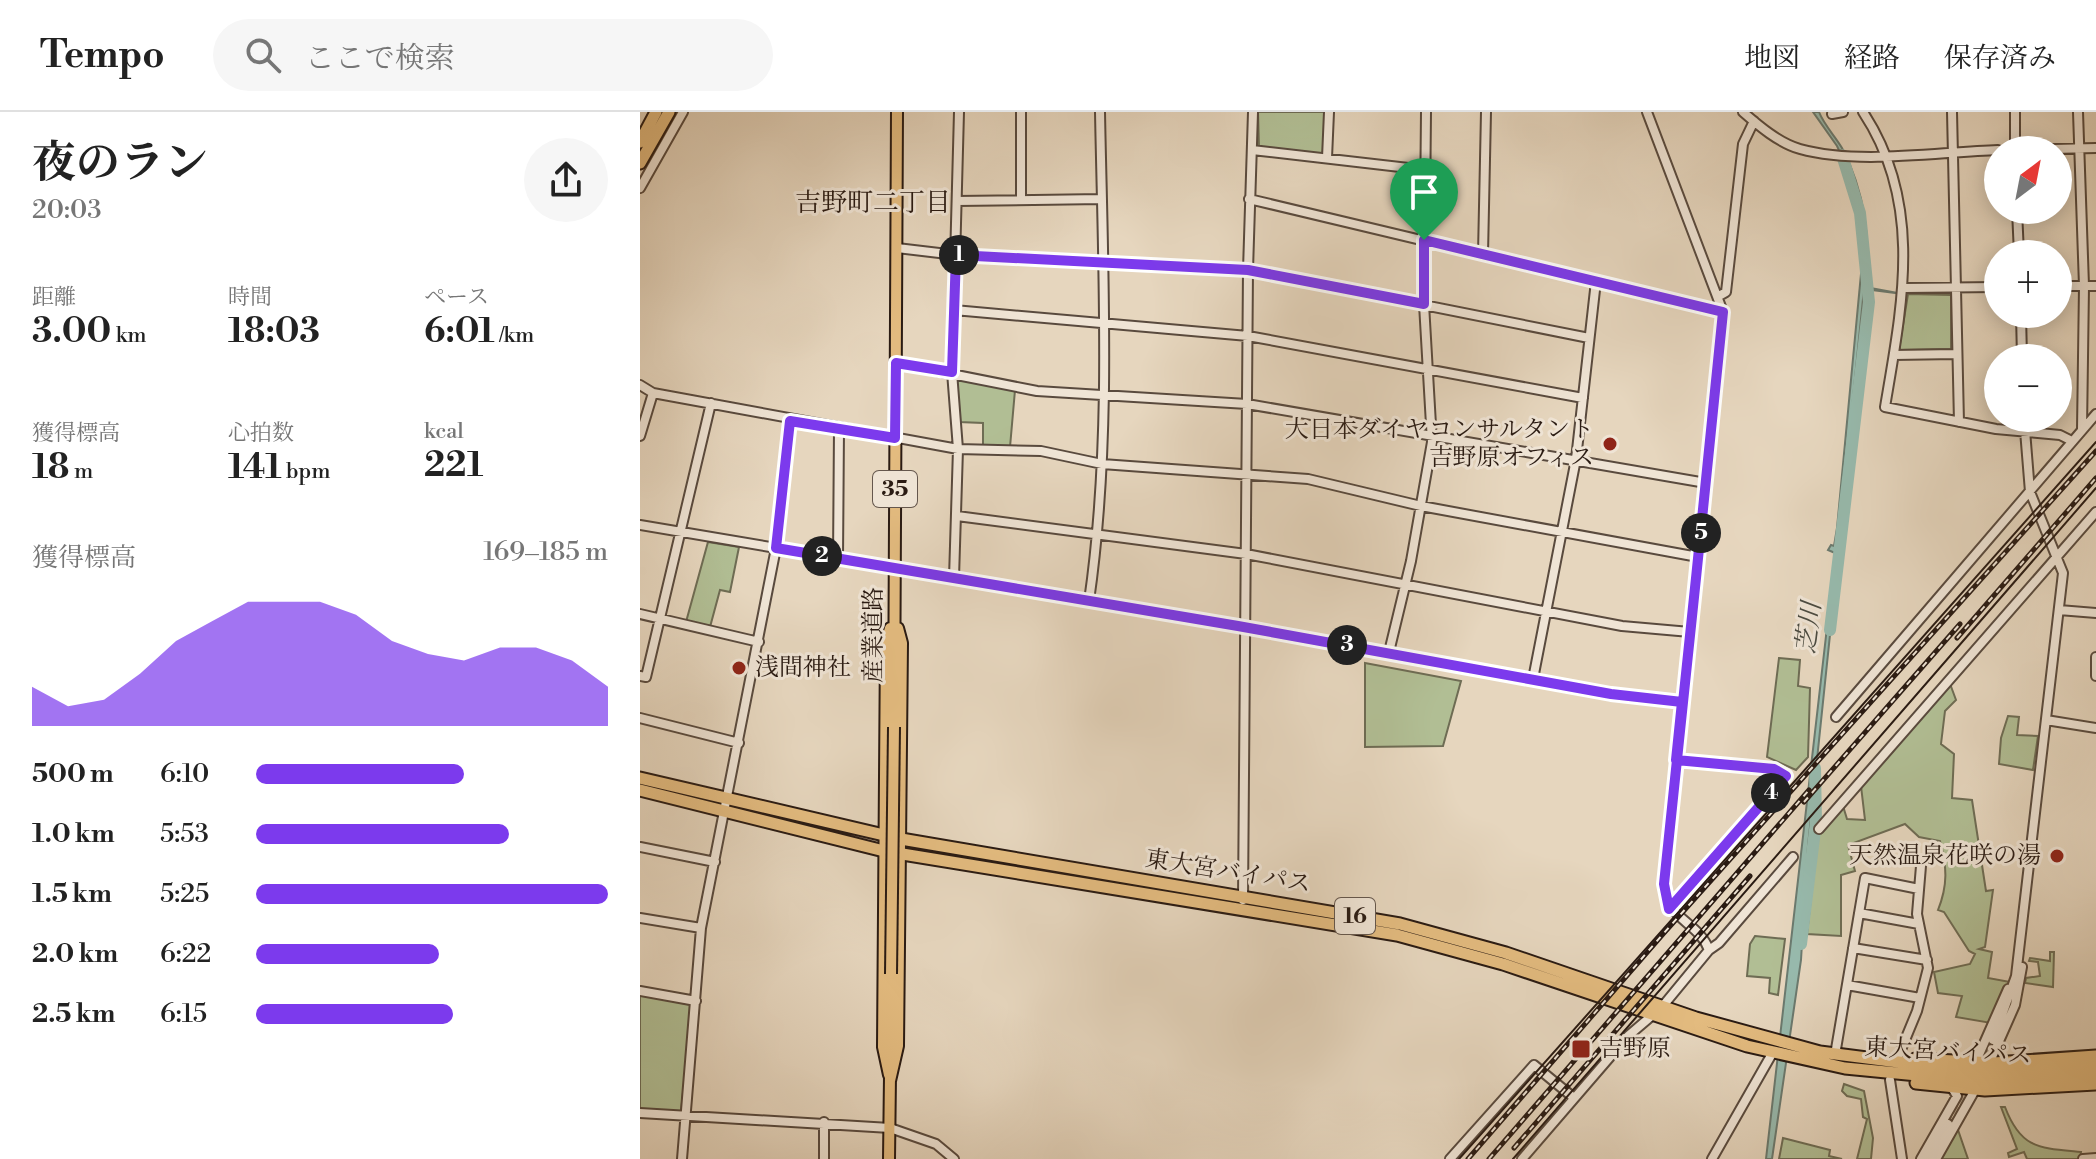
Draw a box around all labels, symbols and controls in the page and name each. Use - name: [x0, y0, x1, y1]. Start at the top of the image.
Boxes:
- search box: [213, 19, 773, 91]
- text: Tempo: [40, 32, 165, 79]
- icon: search: [241, 33, 285, 77]
- text: ここで検索: [305, 40, 455, 78]
- text: 地図: [1744, 41, 1800, 76]
- text: 経路: [1844, 41, 1900, 76]
- text: 保存済み: [1944, 41, 2056, 76]
- text: 夜のラン: [32, 136, 208, 191]
- north arrow: [1984, 136, 2072, 224]
- map controls: [1984, 136, 2072, 432]
- button: share: [524, 138, 608, 222]
- pin: [1390, 158, 1458, 240]
- icon: arrive: [1402, 170, 1446, 214]
- district label: 吉野町二丁目: [795, 187, 951, 219]
- text: 20:03: [32, 194, 102, 226]
- pin: 1: [939, 235, 979, 275]
- button: +: [1984, 240, 2072, 328]
- text: 1: [954, 241, 964, 268]
- text: 距離: [32, 284, 76, 311]
- text: 時間: [228, 284, 272, 311]
- text: ペース: [424, 284, 489, 311]
- text: 3.00: [32, 311, 111, 353]
- text: 18:03: [228, 311, 320, 353]
- text: 6:01: [424, 311, 495, 353]
- text: km: [111, 322, 147, 349]
- text: /km: [495, 322, 534, 349]
- button: −: [1984, 344, 2072, 432]
- place label: 大日本ダイヤコンサルタント 吉野原オフィス: [1285, 415, 1594, 473]
- text: kcal: [424, 418, 464, 445]
- text: 獲得標高: [32, 420, 120, 447]
- text: 心拍数: [228, 420, 294, 447]
- marker: 大日本ダイヤコンサルタント 吉野原オフィス: [1601, 435, 1619, 453]
- text: 221: [424, 445, 483, 487]
- text: 18: [32, 447, 69, 489]
- text: 141: [228, 447, 282, 489]
- text: m: [69, 458, 93, 485]
- text: bpm: [282, 458, 331, 485]
- road number: 35: [873, 471, 917, 507]
- pin: 5: [1681, 513, 1721, 553]
- text: 5: [1694, 519, 1708, 546]
- text: 169–185 m: [483, 536, 608, 568]
- pin: 2: [802, 536, 842, 576]
- text: 獲得標高: [32, 542, 136, 574]
- text: 2: [815, 542, 829, 569]
- street label: 産業道路: [859, 587, 889, 683]
- water label: 芝川: [1790, 597, 1828, 656]
- pin: 3: [1327, 625, 1367, 665]
- text: 3: [1340, 631, 1354, 658]
- place label: 浅間神社: [755, 653, 851, 683]
- marker: 浅間神社: [730, 659, 748, 677]
- text: 500 m: [32, 758, 114, 790]
- text: 6:10: [160, 758, 209, 790]
- pin: 4: [1751, 773, 1791, 813]
- text: 4: [1764, 779, 1778, 806]
- text: 1.0 km: [32, 818, 115, 850]
- text: 5:53: [160, 818, 209, 850]
- place label: 天然温泉花咲の湯: [1849, 841, 2041, 871]
- street label: 東大宮バイパス: [1143, 844, 1313, 900]
- marker: 天然温泉花咲の湯: [2048, 847, 2066, 865]
- text: 1.5 km: [32, 878, 112, 910]
- text: 5:25: [160, 878, 209, 910]
- road number: 16: [1335, 898, 1375, 934]
- text: 2.0 km: [32, 938, 118, 970]
- text: 6:22: [160, 938, 211, 970]
- text: 2.5 km: [32, 998, 115, 1030]
- text: 6:15: [160, 998, 207, 1030]
- street label: 東大宮バイパス: [1864, 1033, 2032, 1071]
- place label: 吉野原: [1599, 1034, 1671, 1064]
- marker: 吉野原: [1570, 1038, 1592, 1060]

